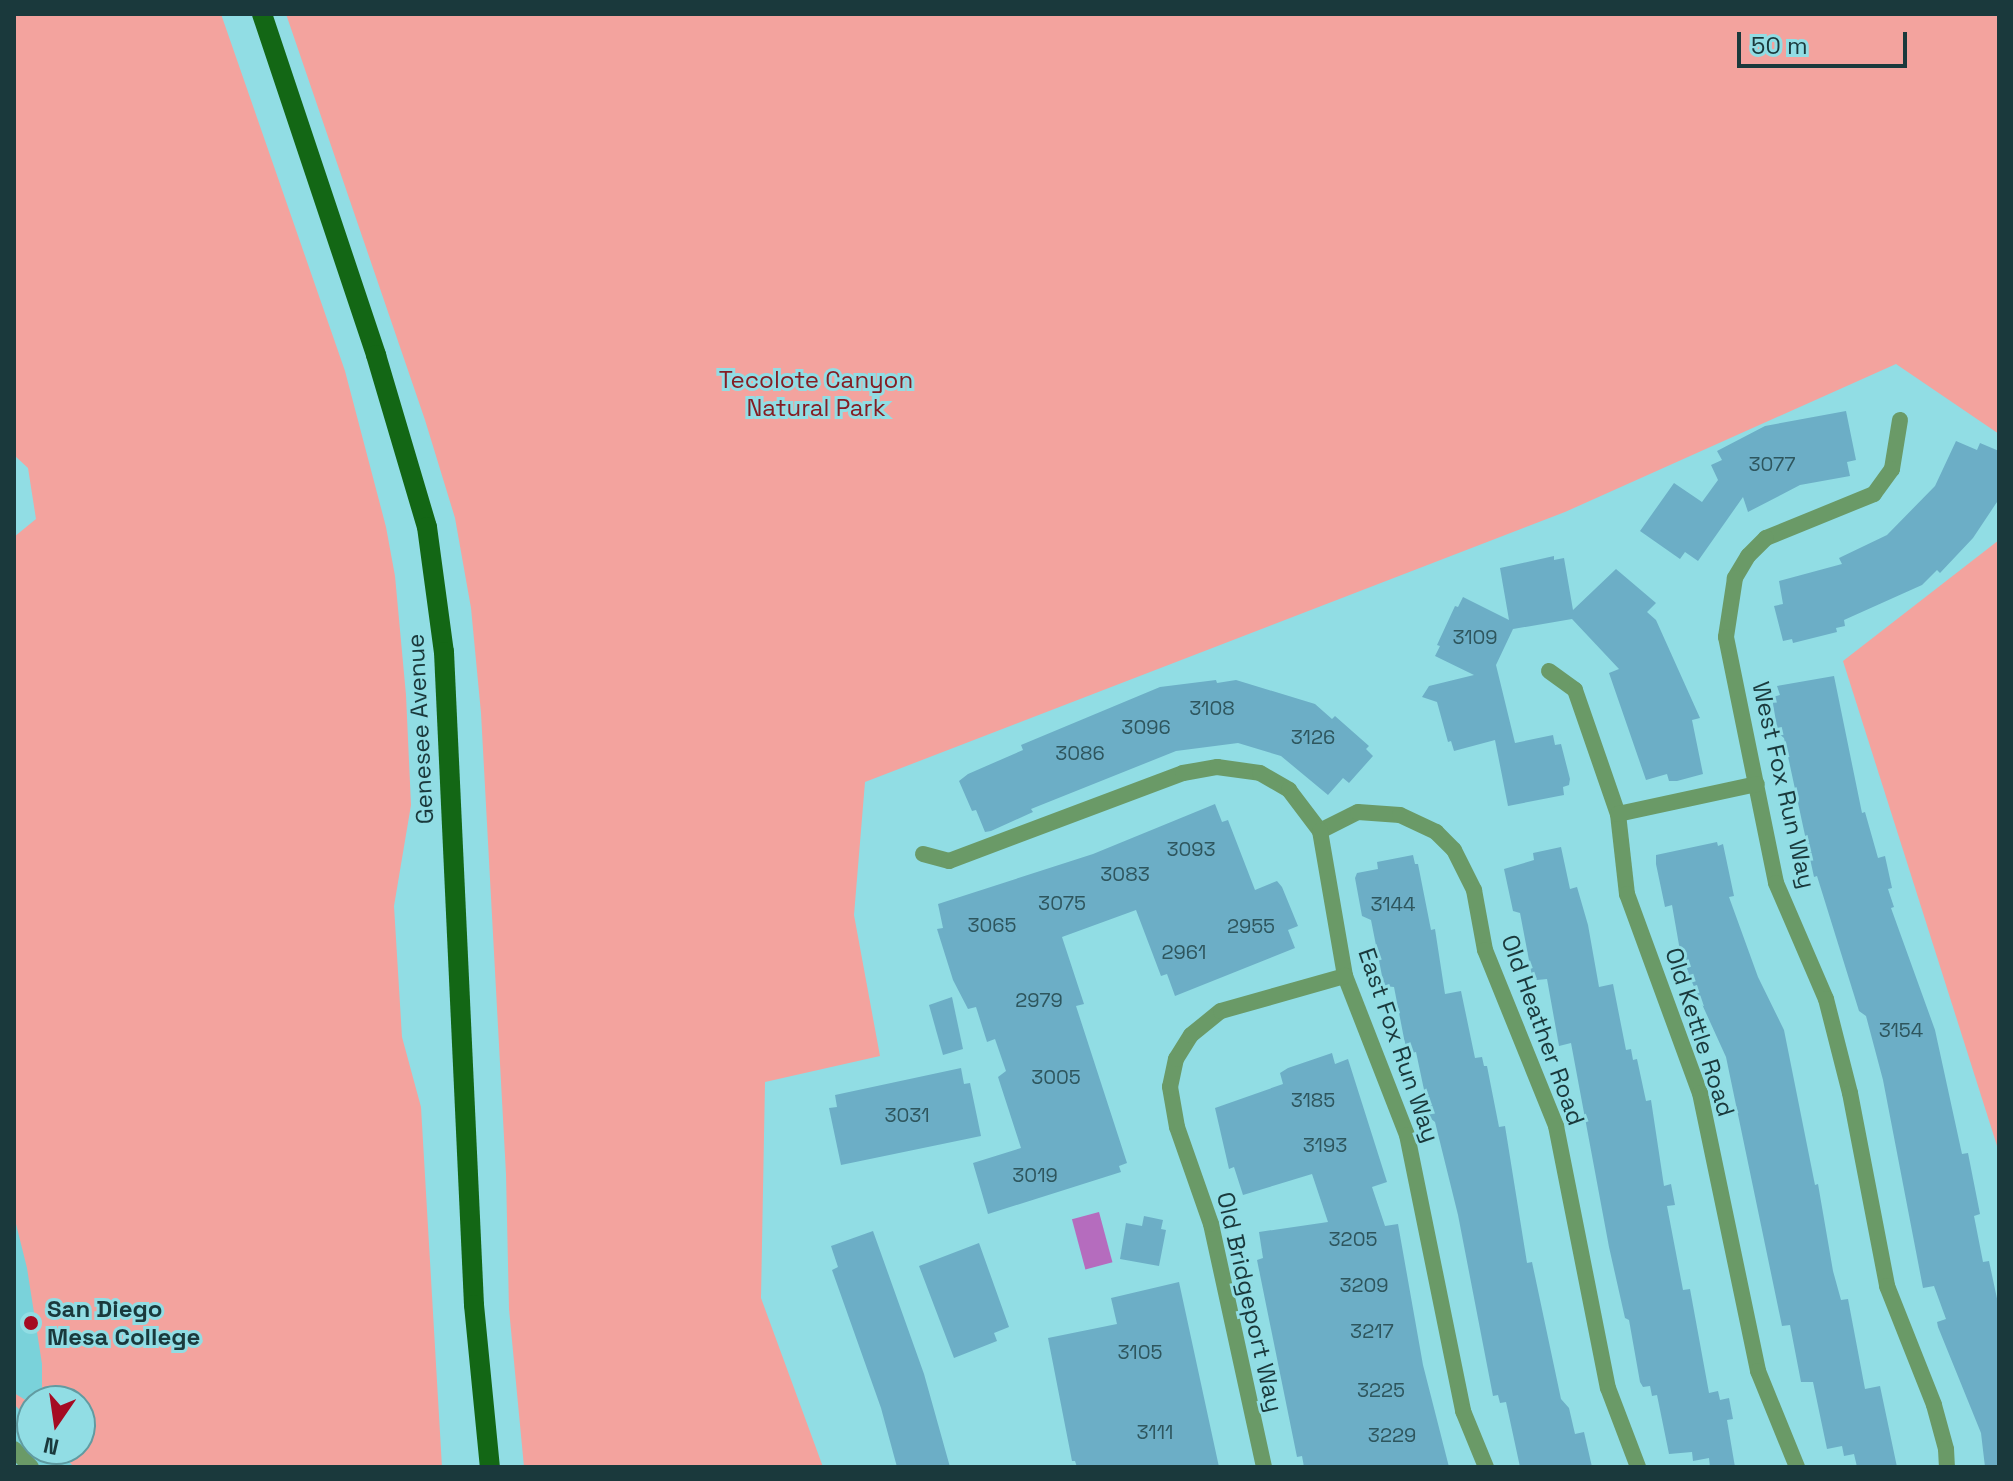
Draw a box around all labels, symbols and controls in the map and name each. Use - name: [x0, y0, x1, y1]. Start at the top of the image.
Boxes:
- scale bar: [1741, 16, 1911, 66]
- text: 50 m: [1751, 30, 1808, 61]
- park label: Tecolote Canyon Natural Park: [719, 366, 913, 422]
- house number: 3077: [1748, 452, 1796, 476]
- house number: 3109: [1452, 625, 1498, 649]
- street label: Genesee Avenue: [401, 633, 439, 825]
- street label: West Fox Run Way: [1746, 679, 1822, 891]
- house number: 3108: [1189, 696, 1235, 720]
- house number: 3096: [1121, 715, 1171, 739]
- house number: 3126: [1291, 725, 1335, 749]
- house number: 3086: [1055, 741, 1105, 765]
- house number: 3093: [1166, 837, 1216, 861]
- house number: 3083: [1100, 862, 1150, 886]
- house number: 3075: [1038, 891, 1086, 915]
- house number: 3144: [1370, 892, 1416, 916]
- house number: 3065: [967, 913, 1017, 937]
- house number: 2955: [1227, 914, 1275, 938]
- street label: Old Heather Road: [1495, 931, 1591, 1129]
- house number: 2961: [1162, 940, 1206, 964]
- street label: East Fox Run Way: [1352, 944, 1446, 1146]
- street label: Old Kettle Road: [1659, 944, 1741, 1120]
- house number: 2979: [1015, 988, 1063, 1012]
- house number: 3154: [1879, 1018, 1923, 1042]
- house number: 3005: [1031, 1065, 1081, 1089]
- house number: 3185: [1291, 1088, 1335, 1112]
- house number: 3031: [884, 1103, 930, 1127]
- house number: 3193: [1303, 1133, 1347, 1157]
- house number: 3019: [1012, 1163, 1058, 1187]
- street label: Old Bridgeport Way: [1211, 1189, 1289, 1415]
- house number: 3205: [1329, 1227, 1377, 1251]
- house number: 3209: [1339, 1273, 1389, 1297]
- place label: San Diego Mesa College: [47, 1295, 200, 1351]
- marker: San Diego Mesa College: [22, 1314, 40, 1332]
- house number: 3217: [1350, 1319, 1394, 1343]
- house number: 3105: [1118, 1340, 1162, 1364]
- house number: 3225: [1357, 1378, 1405, 1402]
- north arrow: [16, 1385, 96, 1465]
- house number: 3111: [1137, 1420, 1173, 1444]
- house number: 3229: [1368, 1423, 1416, 1447]
- text: N: [41, 1431, 61, 1462]

